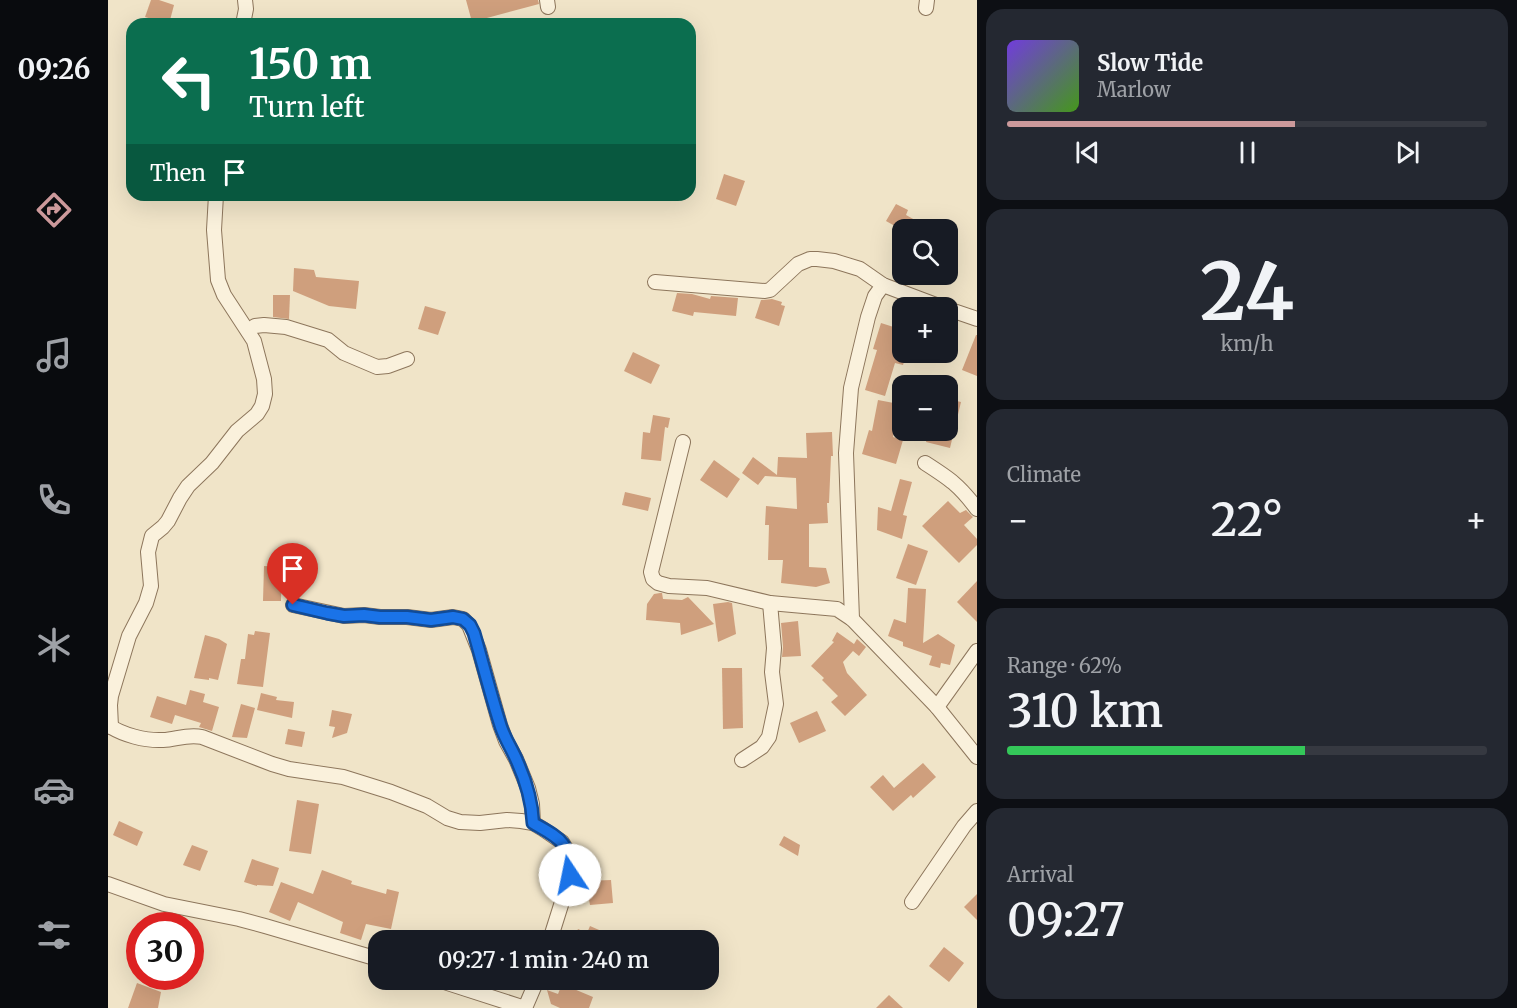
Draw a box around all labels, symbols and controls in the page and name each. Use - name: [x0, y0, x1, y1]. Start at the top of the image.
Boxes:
- text: 150 m: [249, 38, 371, 90]
- icon: left: [150, 42, 228, 120]
- text: Slow Tide: [1097, 49, 1203, 77]
- text: 09:26: [18, 52, 90, 86]
- text: Marlow: [1097, 77, 1171, 102]
- text: Turn left: [249, 90, 364, 124]
- icon: previous: [1071, 136, 1104, 169]
- icon: pause: [1231, 136, 1264, 169]
- icon: next: [1391, 136, 1424, 169]
- icon: arrive: [218, 156, 251, 189]
- text: Then: [150, 159, 206, 187]
- icon: directions: [33, 189, 75, 231]
- map controls: [892, 219, 958, 441]
- button: search: [892, 219, 958, 285]
- text: 24: [1200, 243, 1294, 341]
- button: +: [892, 297, 958, 363]
- text: km/h: [1221, 331, 1273, 356]
- icon: music: [33, 334, 75, 376]
- button: −: [892, 375, 958, 441]
- text: Climate: [1007, 462, 1081, 487]
- icon: phone: [33, 479, 75, 521]
- text: 22°: [1211, 492, 1283, 548]
- text: −: [1007, 500, 1029, 541]
- text: +: [1465, 500, 1487, 541]
- pin: [267, 543, 318, 605]
- icon: arrive: [276, 552, 309, 585]
- icon: climate: [33, 624, 75, 666]
- text: Range · 62%: [1007, 653, 1122, 678]
- text: 310 km: [1007, 683, 1163, 739]
- icon: car: [33, 769, 75, 811]
- position arrow: [538, 843, 602, 907]
- text: Arrival: [1007, 862, 1074, 887]
- text: 09:27: [1007, 892, 1125, 948]
- speed limit sign: 30: [126, 912, 204, 990]
- icon: filters: [33, 914, 75, 956]
- text: 09:27 · 1 min · 240 m: [438, 946, 649, 974]

